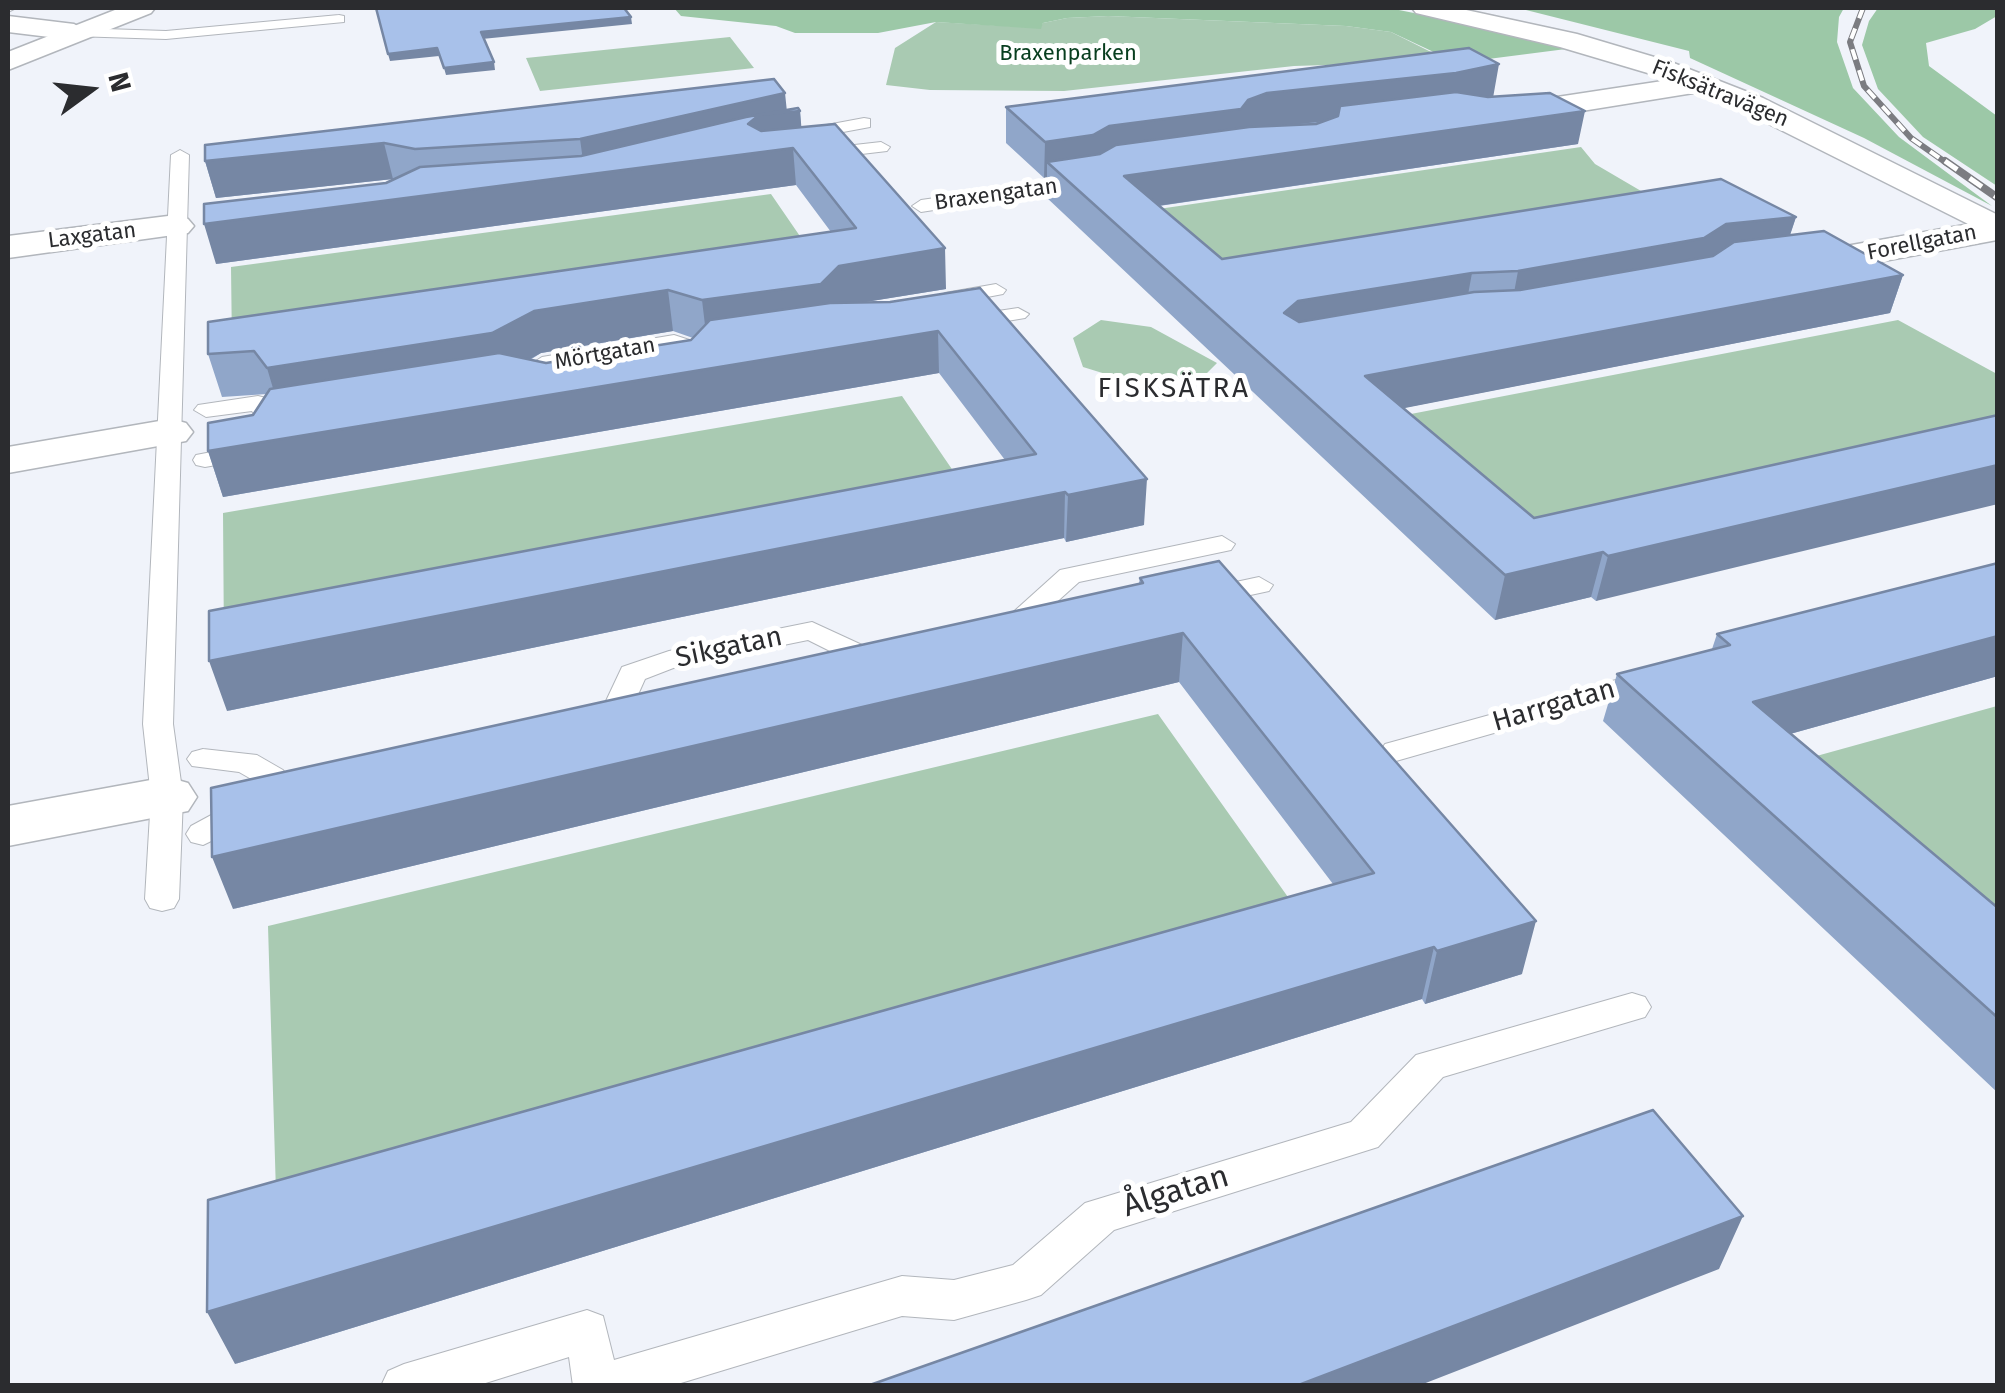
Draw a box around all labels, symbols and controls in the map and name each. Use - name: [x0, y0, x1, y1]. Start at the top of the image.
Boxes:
- north arrow: [40, 40, 140, 140]
- park label: Braxenparken: [999, 41, 1137, 67]
- street label: Fisksätravägen: [1648, 55, 1792, 133]
- text: N: [101, 69, 138, 95]
- street label: Braxengatan: [933, 173, 1059, 217]
- street label: Laxgatan: [46, 217, 138, 255]
- street label: Forellgatan: [1865, 219, 1979, 267]
- street label: Mörtgatan: [553, 332, 657, 376]
- district label: FISKSÄTRA: [1097, 372, 1251, 406]
- street label: Sikgatan: [673, 620, 785, 676]
- street label: Harrgatan: [1489, 672, 1619, 740]
- street label: Ålgatan: [1118, 1158, 1234, 1226]

